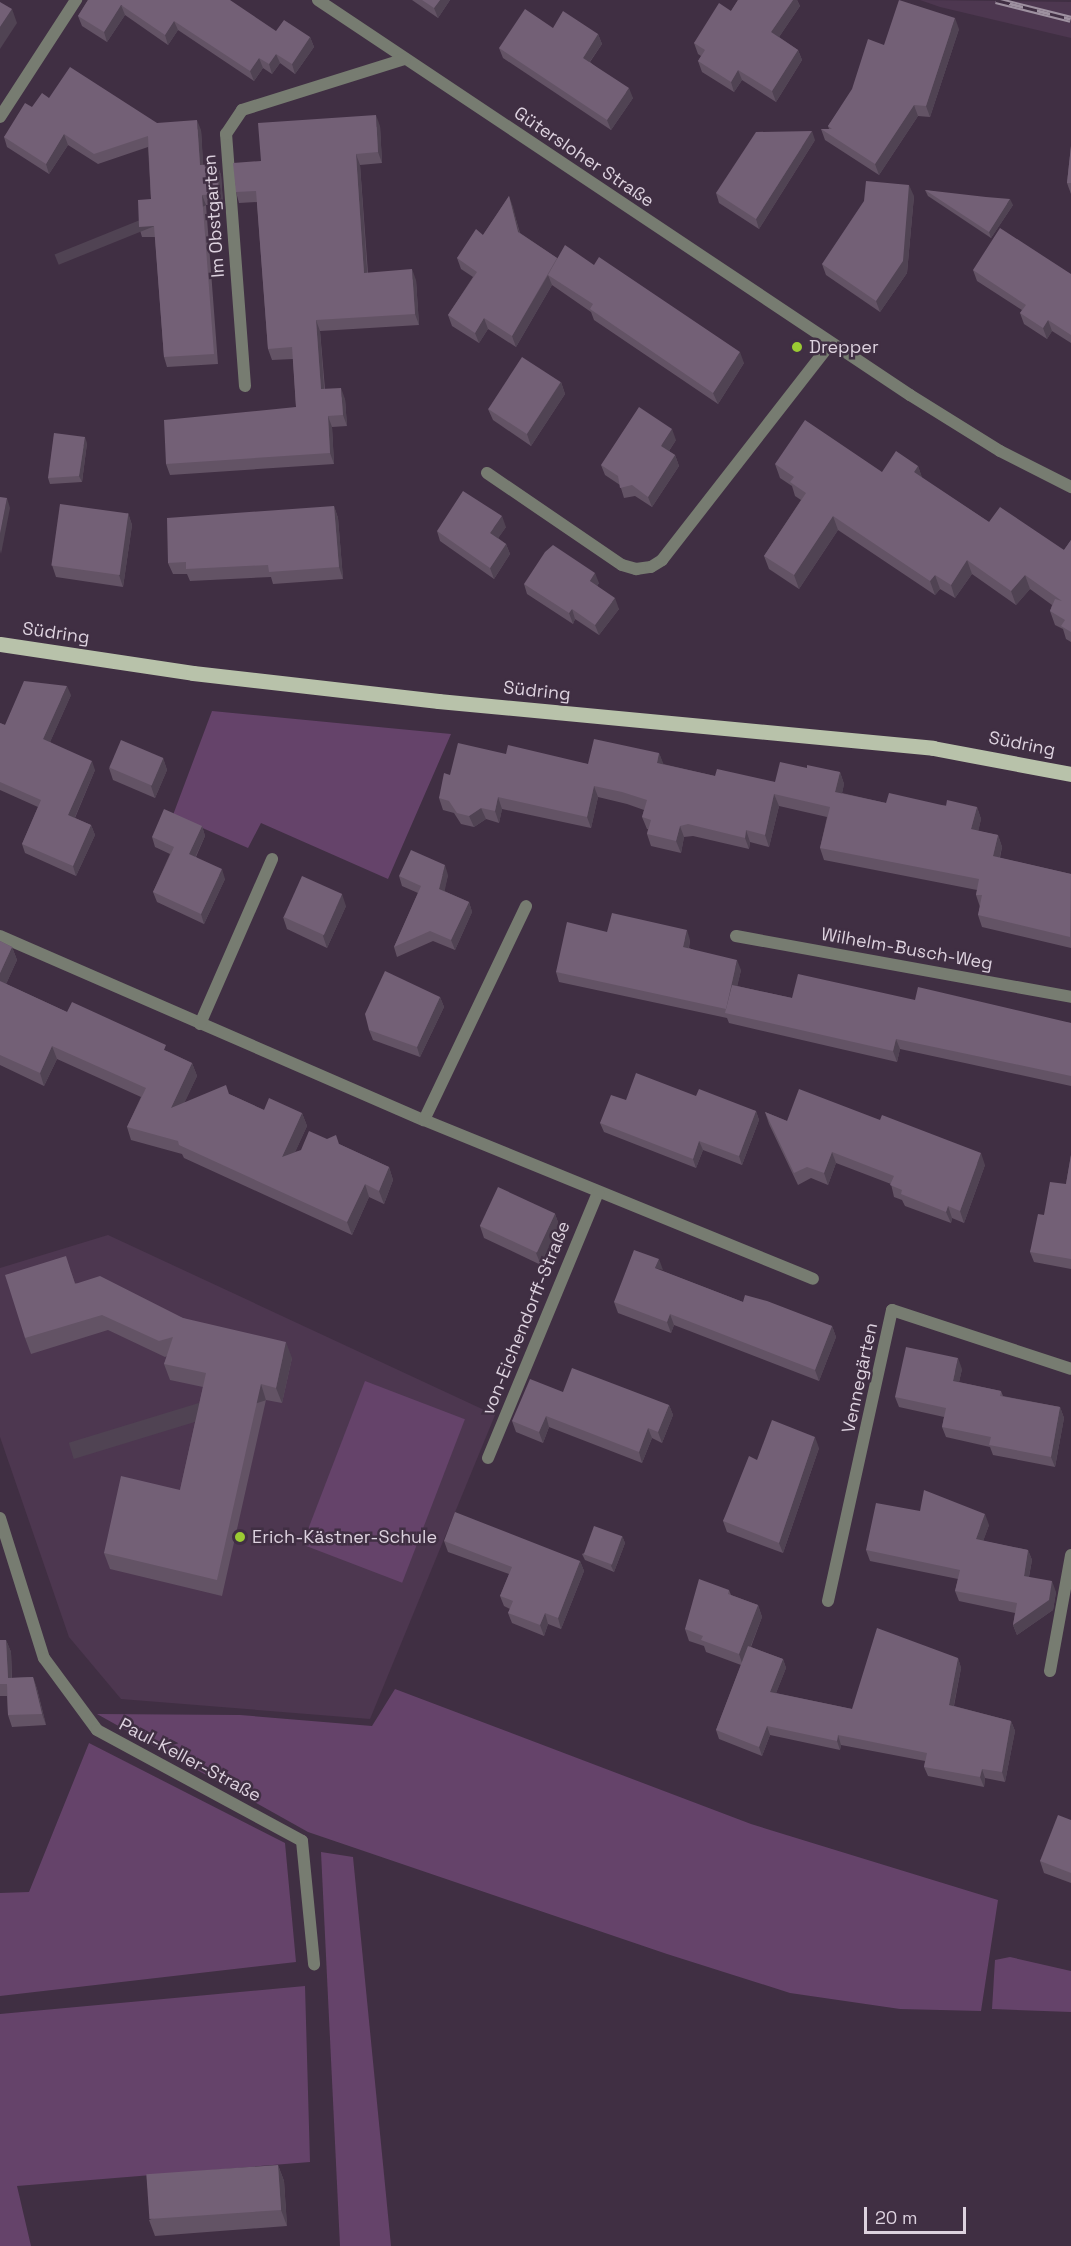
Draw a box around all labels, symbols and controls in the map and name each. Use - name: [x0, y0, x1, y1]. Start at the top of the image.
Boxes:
- street label: Gütersloher Straße: [510, 102, 658, 212]
- street label: Im Obstgarten: [199, 154, 229, 278]
- place label: Drepper: [809, 336, 879, 358]
- marker: Drepper: [790, 340, 804, 354]
- street label: Südring: [21, 618, 91, 648]
- street label: Südring: [502, 677, 572, 705]
- street label: Südring: [987, 727, 1057, 761]
- street label: Wilhelm-Busch-Weg: [819, 923, 995, 975]
- street label: von-Eichendorff-Straße: [477, 1218, 575, 1418]
- street label: Vennegärten: [838, 1321, 882, 1435]
- place label: Erich-Kästner-Schule: [252, 1526, 437, 1548]
- marker: Erich-Kästner-Schule: [233, 1530, 247, 1544]
- street label: Paul-Keller-Straße: [115, 1713, 265, 1807]
- scale bar: [867, 2195, 969, 2233]
- text: 20 m: [875, 2206, 918, 2229]

